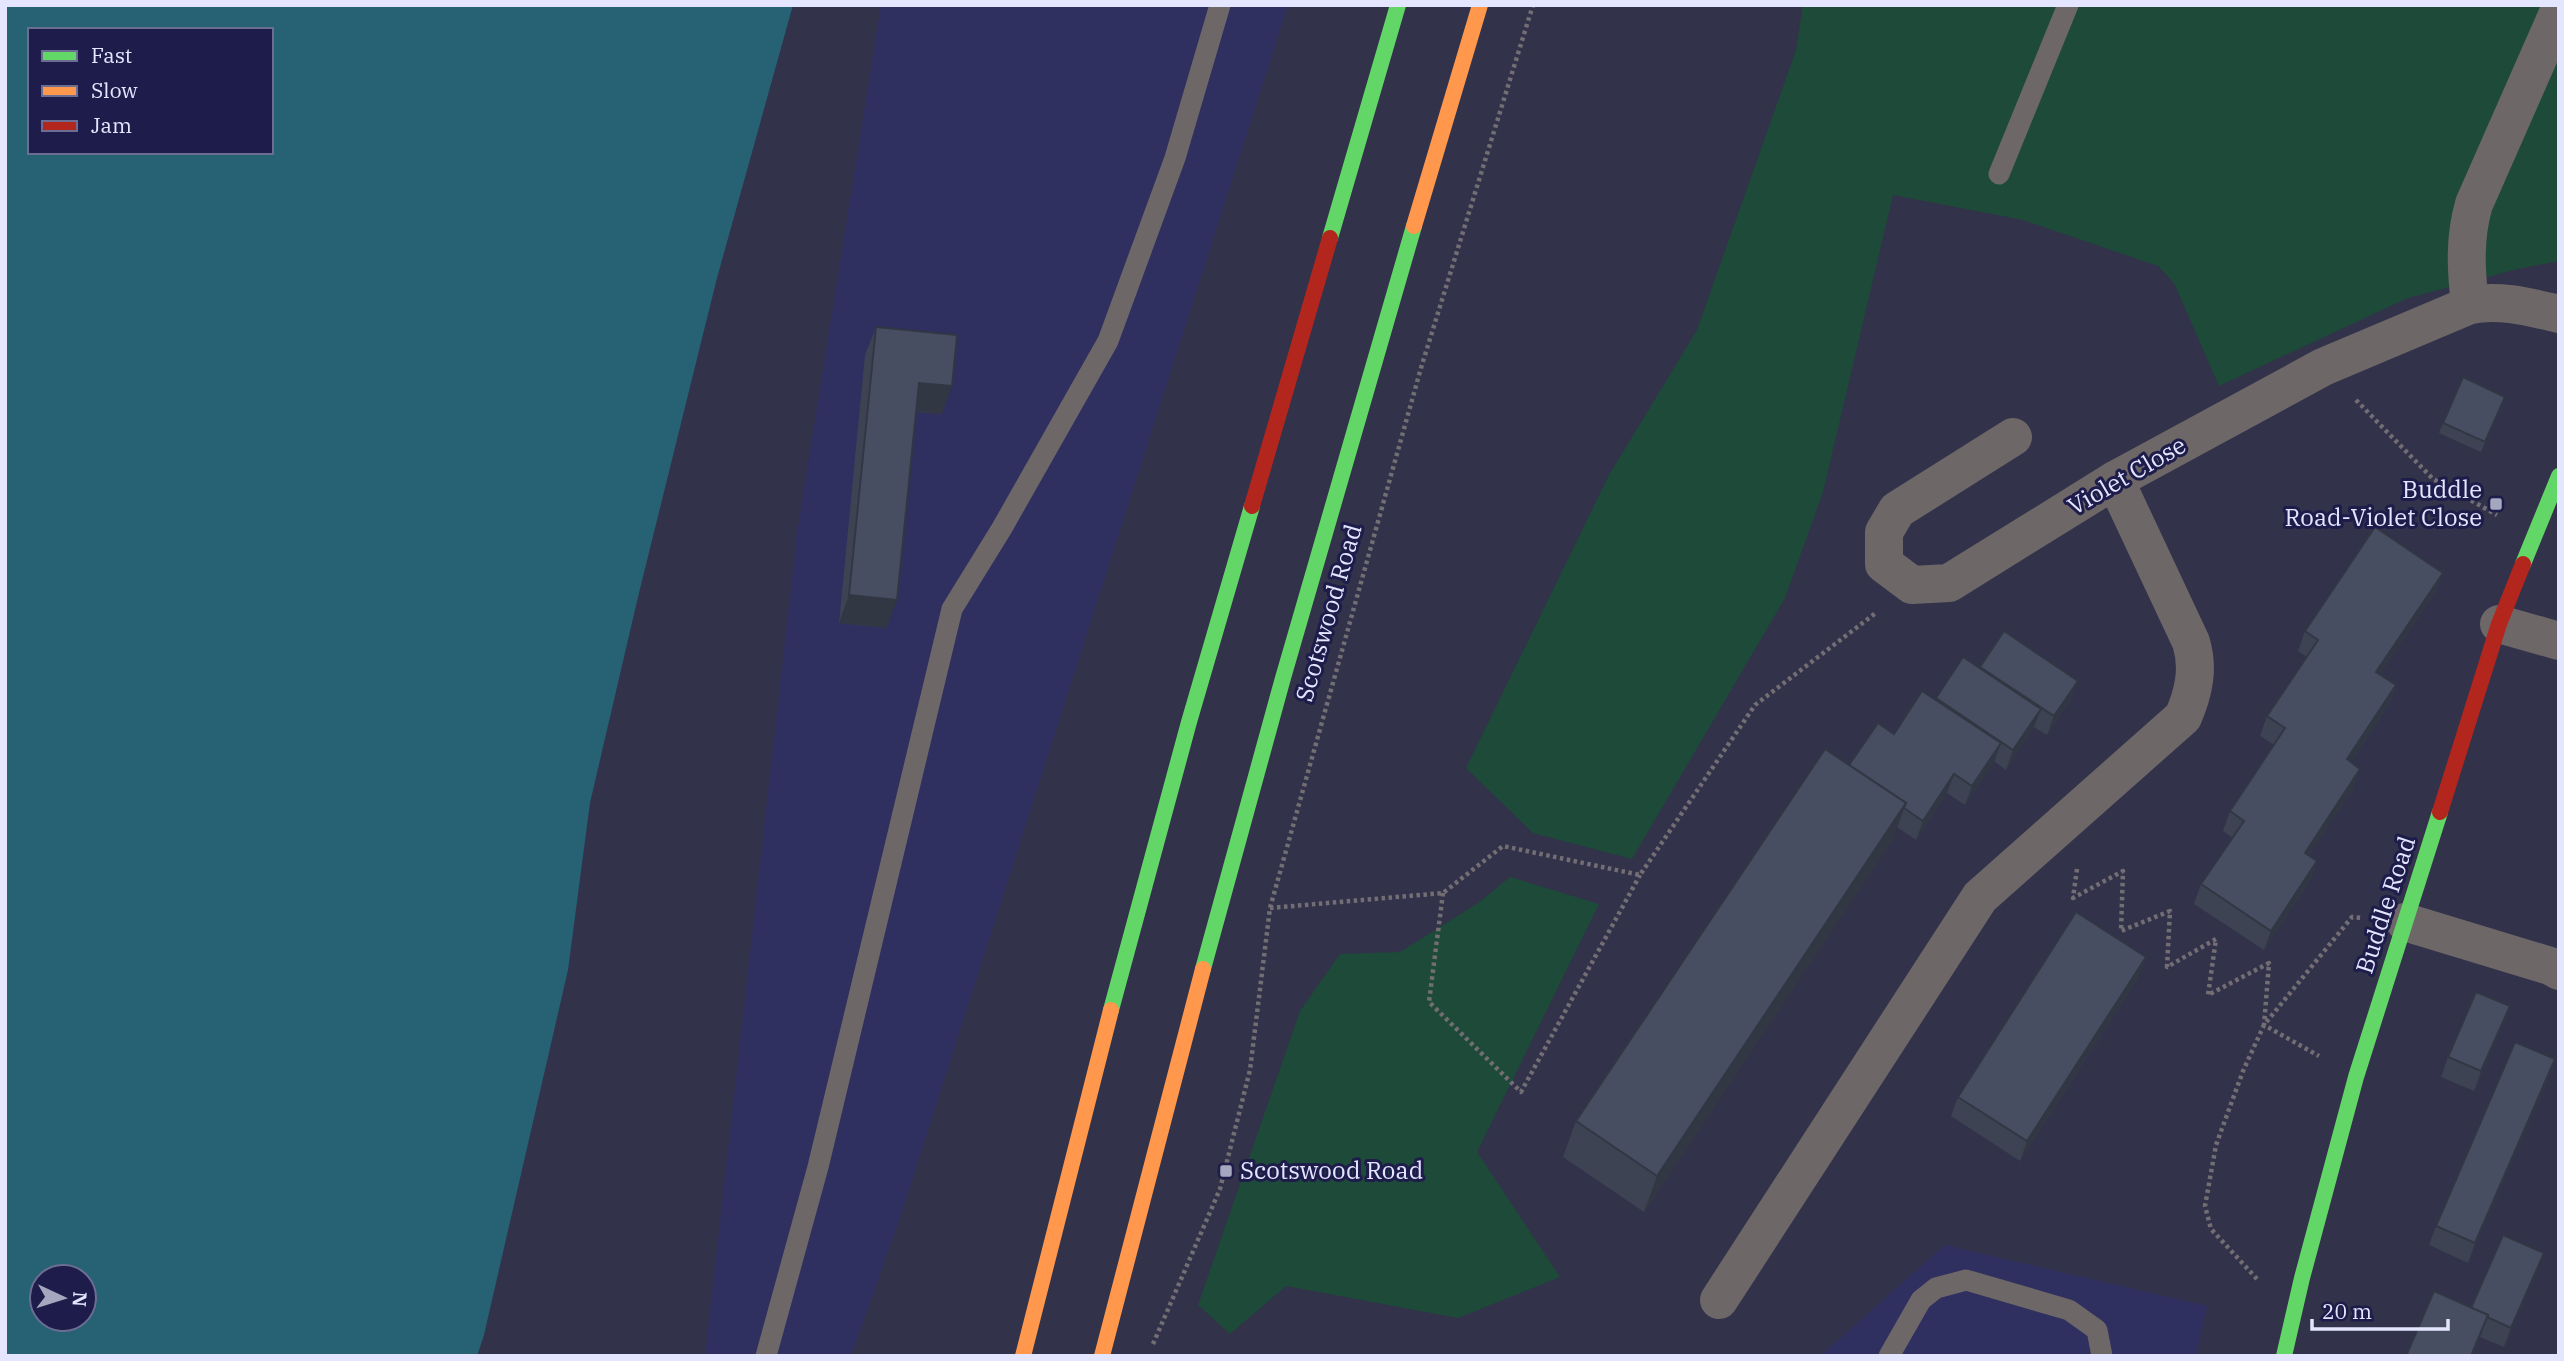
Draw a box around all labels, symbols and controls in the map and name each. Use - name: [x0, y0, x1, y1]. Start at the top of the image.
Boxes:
- legend: [28, 28, 273, 154]
- text: Fast: [91, 41, 132, 69]
- text: Slow: [91, 76, 138, 104]
- text: Jam: [91, 111, 132, 139]
- street label: Violet Close: [2062, 428, 2191, 522]
- place label: Buddle Road-Violet Close: [2284, 473, 2482, 533]
- marker: Buddle Road-Violet Close: [2488, 496, 2504, 512]
- street label: Scotswood Road: [1287, 520, 1369, 705]
- street label: Buddle Road: [2348, 832, 2422, 978]
- place label: Scotswood Road: [1240, 1154, 1423, 1186]
- marker: Scotswood Road: [1218, 1163, 1234, 1179]
- north arrow: [28, 1263, 98, 1333]
- scale bar: [2312, 1288, 2448, 1332]
- text: N: [67, 1291, 92, 1308]
- text: 20 m: [2322, 1297, 2372, 1325]

